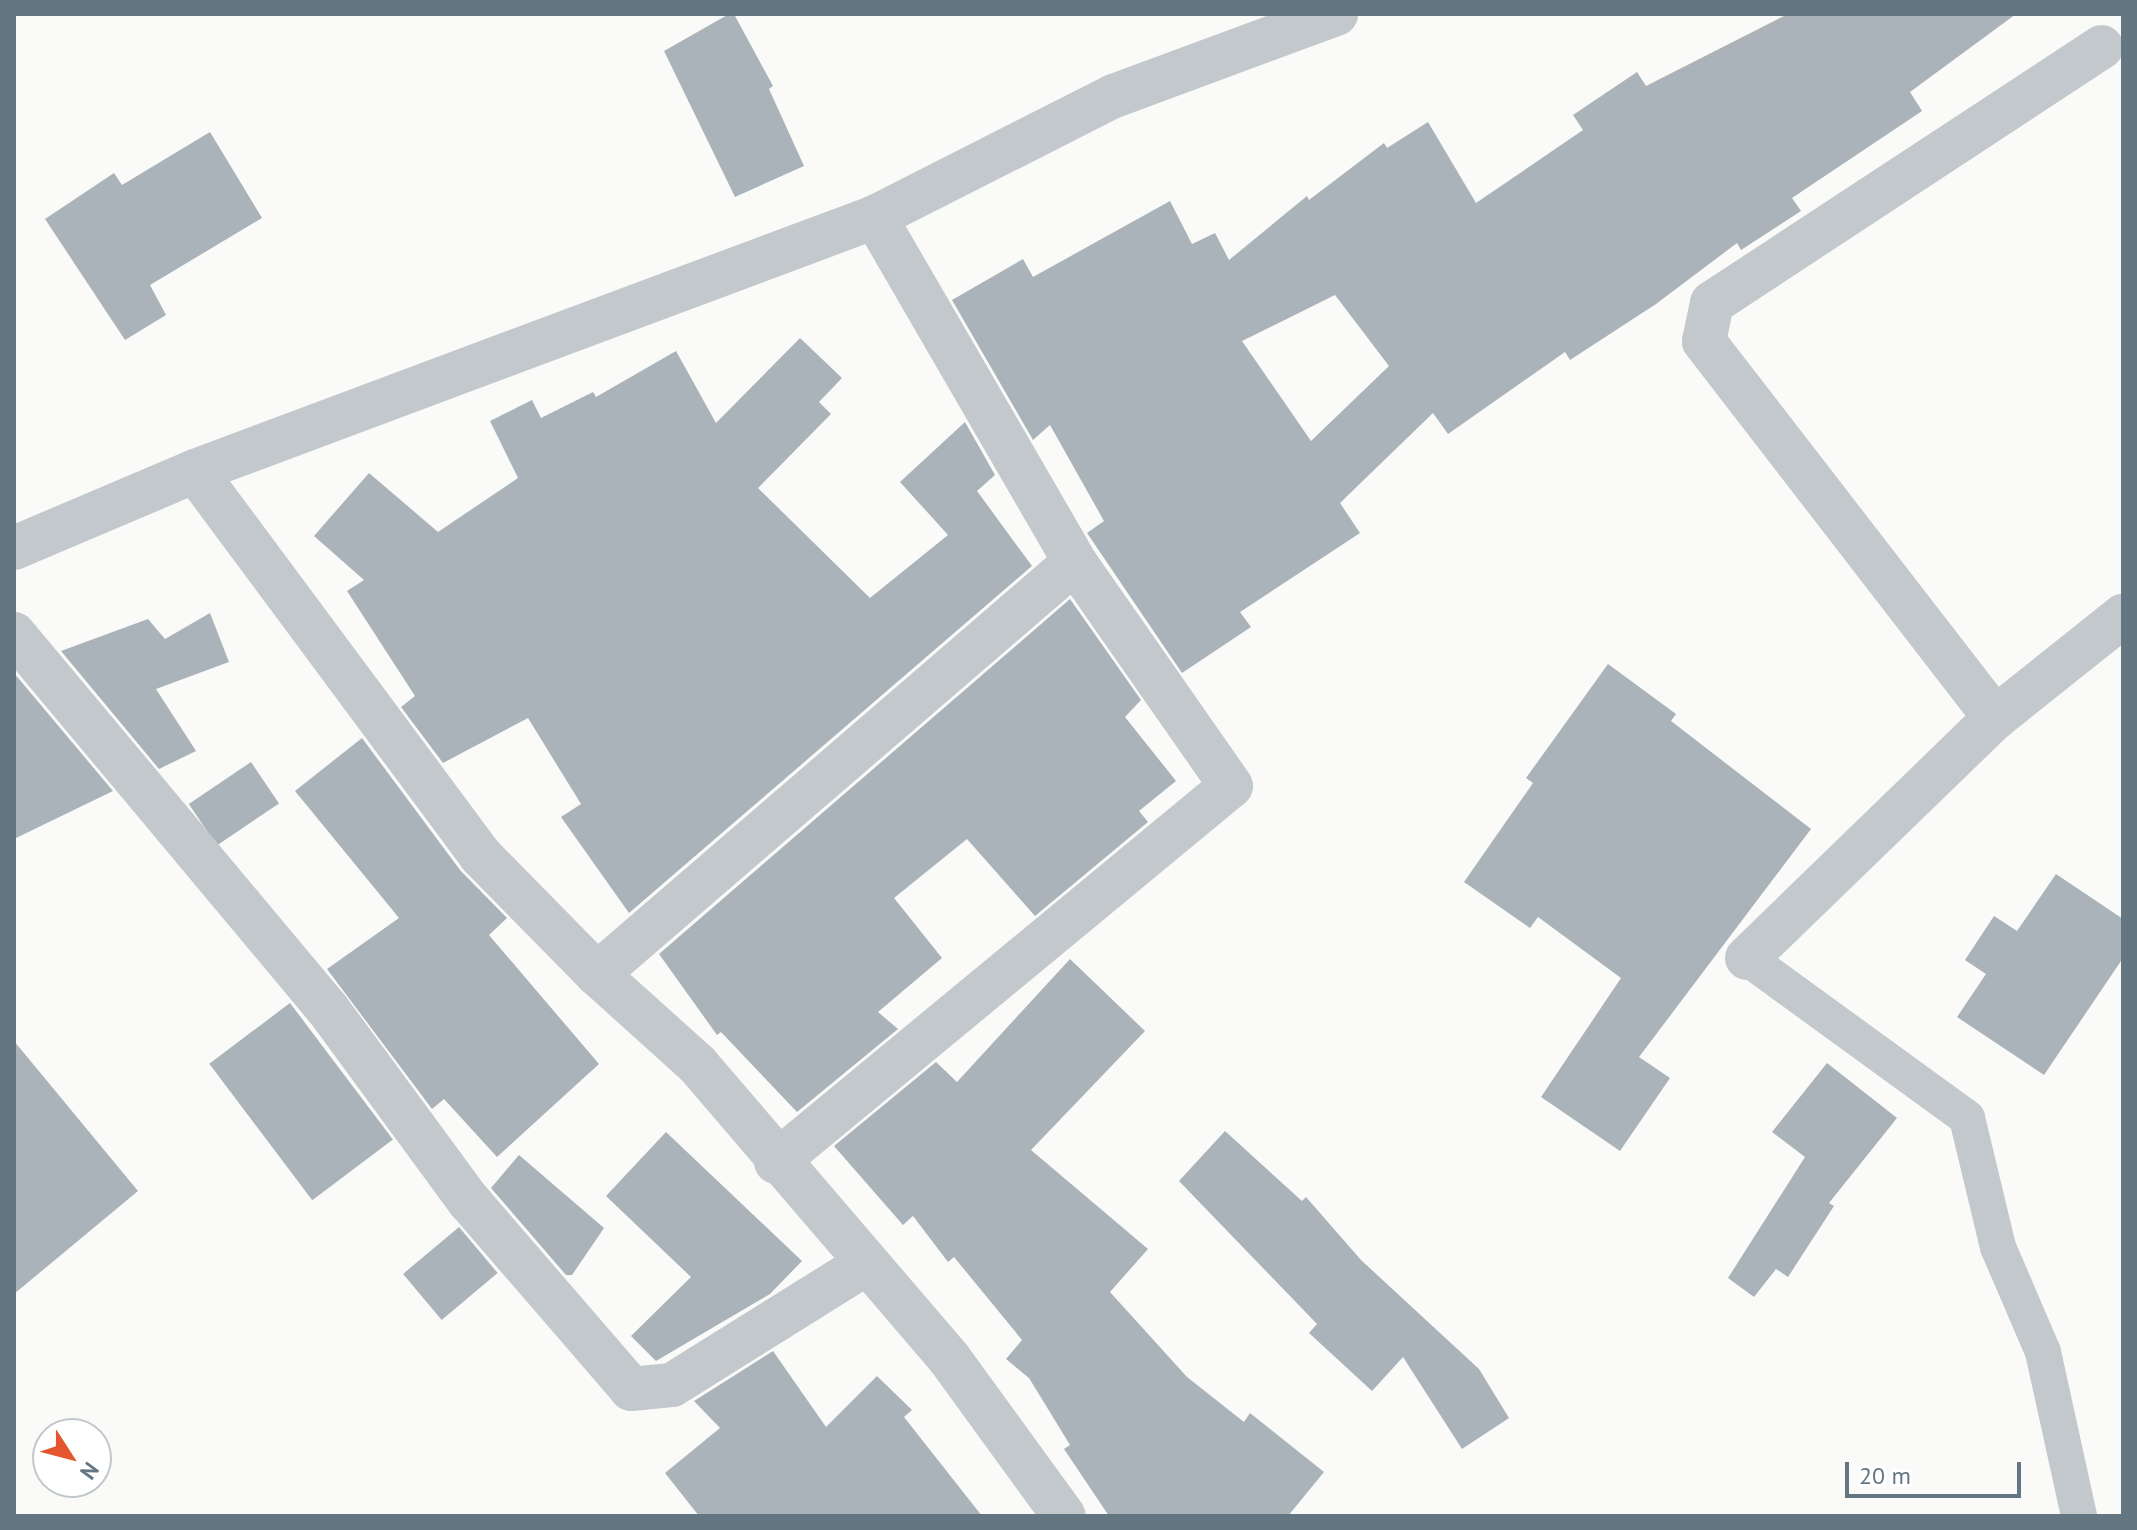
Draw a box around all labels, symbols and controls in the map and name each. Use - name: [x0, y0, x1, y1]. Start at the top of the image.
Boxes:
- north arrow: [32, 1418, 112, 1498]
- scale bar: [1849, 1446, 2025, 1496]
- text: N: [74, 1457, 105, 1485]
- text: 20 m: [1859, 1460, 1911, 1491]

